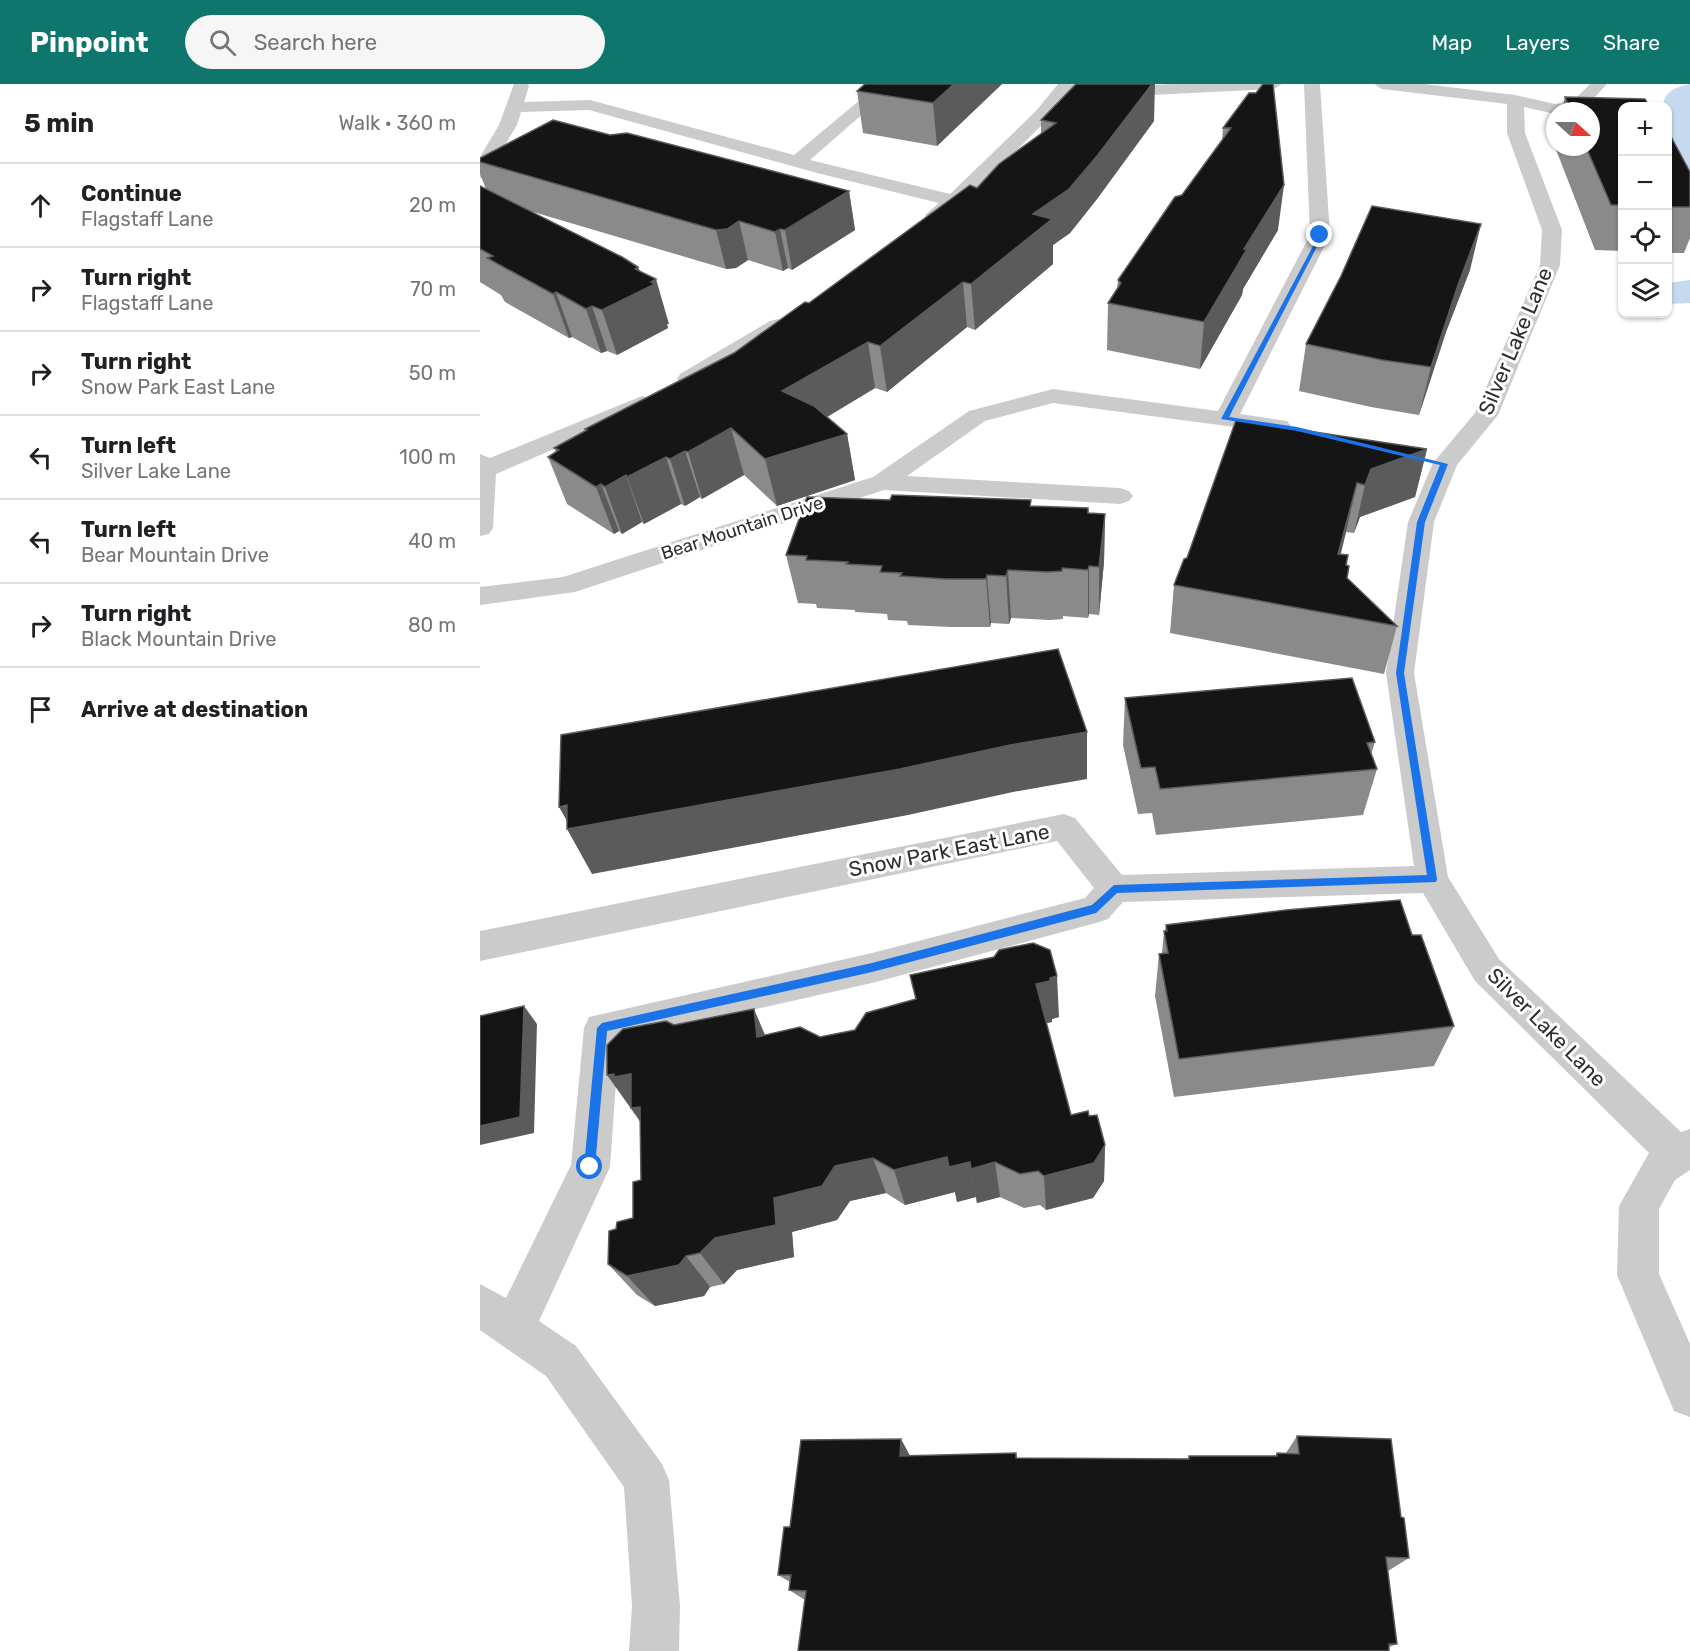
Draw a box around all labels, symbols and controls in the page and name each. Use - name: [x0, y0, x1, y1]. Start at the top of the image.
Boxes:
- search box: [185, 15, 605, 69]
- text: Pinpoint: [30, 26, 149, 59]
- icon: search: [206, 26, 239, 59]
- text: Search here: [254, 29, 377, 56]
- text: Map: [1431, 30, 1472, 55]
- text: Layers: [1505, 30, 1570, 55]
- text: Share: [1603, 30, 1660, 55]
- north arrow: [1546, 102, 1600, 156]
- map controls: [1618, 102, 1672, 318]
- button: +: [1618, 102, 1672, 156]
- text: 5 min: [24, 108, 94, 139]
- text: Walk · 360 m: [339, 111, 456, 135]
- button: −: [1618, 156, 1672, 210]
- text: Continue: [81, 180, 182, 207]
- icon: ahead: [24, 189, 57, 222]
- text: 20 m: [409, 193, 456, 217]
- text: Flagstaff Lane: [81, 207, 213, 231]
- button: locate: [1618, 210, 1672, 264]
- route end: [1306, 221, 1332, 247]
- text: Turn right: [81, 264, 191, 291]
- street label: Silver Lake Lane: [1473, 264, 1557, 418]
- button: layers: [1618, 264, 1672, 318]
- icon: right: [24, 273, 57, 306]
- text: 70 m: [410, 277, 456, 301]
- text: Flagstaff Lane: [81, 291, 213, 315]
- text: Turn right: [81, 348, 191, 375]
- icon: right: [24, 357, 57, 390]
- text: 50 m: [409, 361, 456, 385]
- text: Snow Park East Lane: [81, 375, 275, 399]
- text: Turn left: [81, 432, 176, 459]
- icon: left: [24, 441, 57, 474]
- text: 100 m: [399, 445, 456, 469]
- text: Silver Lake Lane: [81, 459, 231, 483]
- street label: Bear Mountain Drive: [658, 491, 826, 565]
- text: Turn left: [81, 516, 176, 543]
- icon: left: [24, 525, 57, 558]
- text: 40 m: [408, 529, 456, 553]
- text: Bear Mountain Drive: [81, 543, 269, 567]
- text: Turn right: [81, 600, 191, 627]
- icon: right: [24, 609, 57, 642]
- text: 80 m: [408, 613, 456, 637]
- text: Black Mountain Drive: [81, 627, 277, 651]
- icon: arrive: [24, 693, 57, 726]
- text: Arrive at destination: [81, 696, 308, 723]
- street label: Snow Park East Lane: [847, 818, 1051, 882]
- street label: Silver Lake Lane: [1482, 962, 1612, 1092]
- route start: [576, 1153, 602, 1179]

